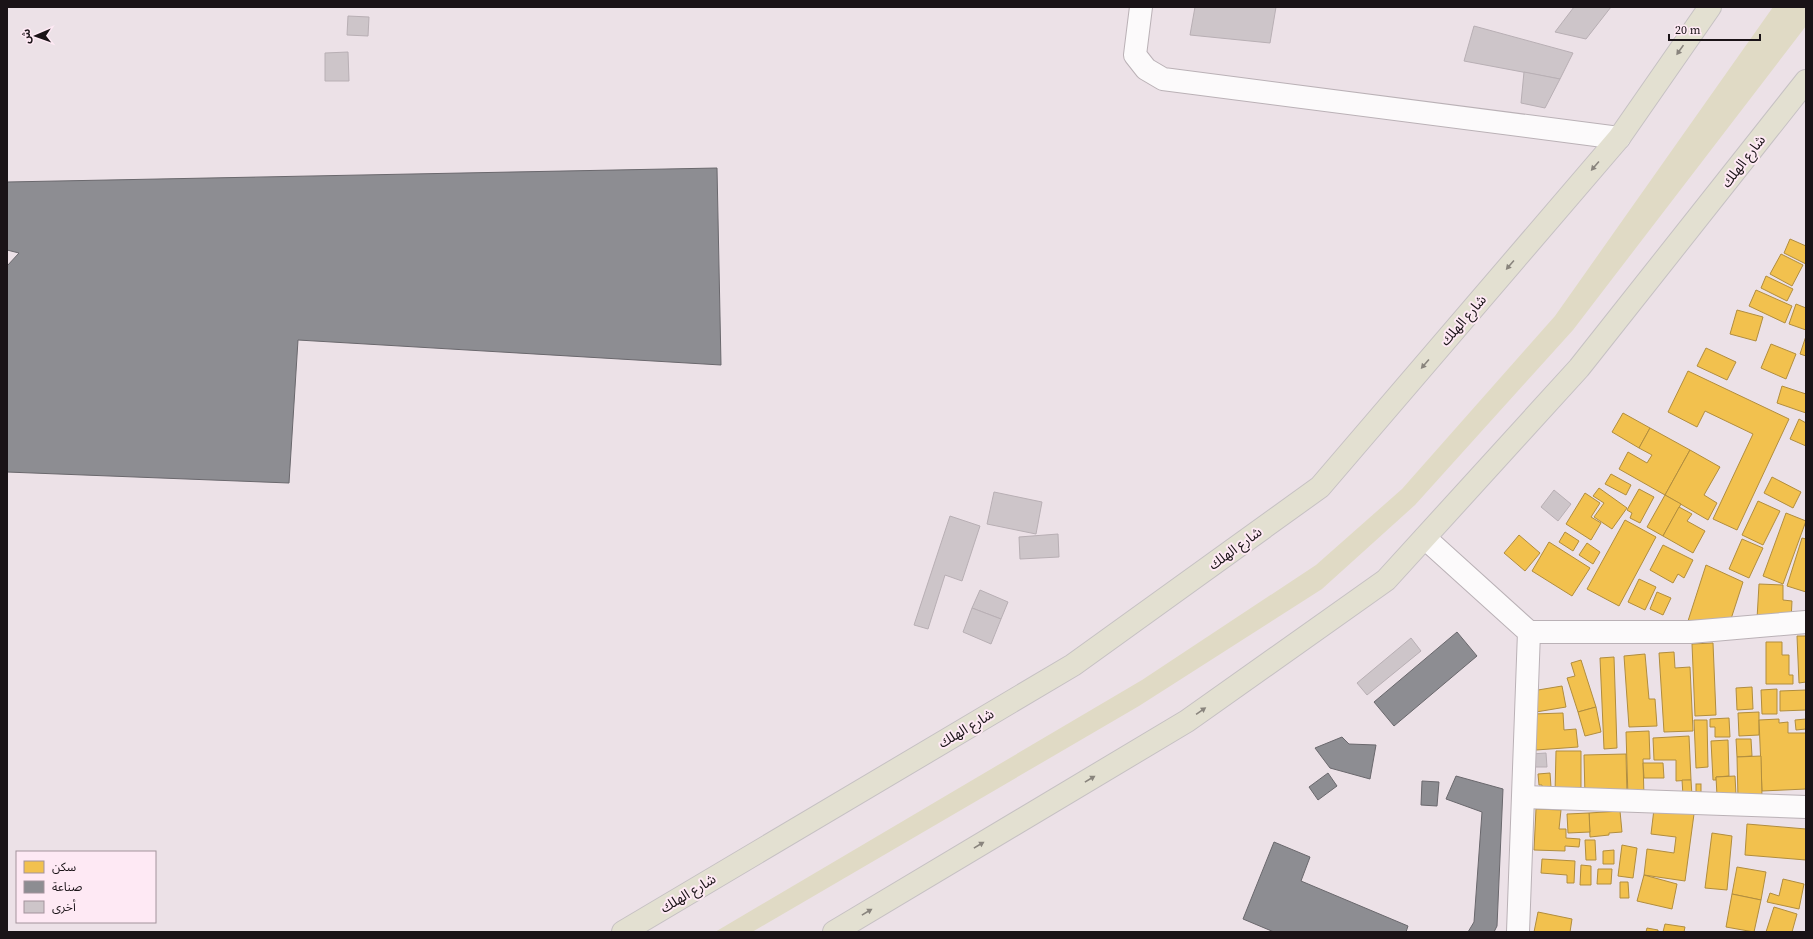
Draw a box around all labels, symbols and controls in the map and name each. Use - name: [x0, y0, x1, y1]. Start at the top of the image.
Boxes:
- north arrow: [16, 16, 56, 56]
- scale bar: [1669, 16, 1760, 42]
- text: 20 m: [1675, 22, 1701, 38]
- text: ش: [19, 29, 34, 44]
- one-way arrow: [1676, 45, 1684, 56]
- street label: شارع الهلك: [1716, 131, 1771, 192]
- one-way arrow: [1590, 161, 1599, 172]
- one-way arrow: [1505, 260, 1515, 270]
- street label: شارع الهلك: [1435, 290, 1492, 351]
- one-way arrow: [1421, 358, 1430, 369]
- street label: شارع الهلك: [1204, 522, 1266, 575]
- street label: شارع الهلك: [934, 704, 998, 753]
- one-way arrow: [1196, 707, 1206, 715]
- one-way arrow: [1084, 775, 1096, 782]
- one-way arrow: [973, 842, 985, 849]
- legend: [16, 851, 156, 923]
- text: سكن: [52, 859, 76, 875]
- street label: شارع الهلك: [656, 869, 720, 918]
- text: صناعة: [52, 879, 82, 895]
- text: أخرى: [52, 899, 76, 915]
- one-way arrow: [862, 908, 872, 916]

